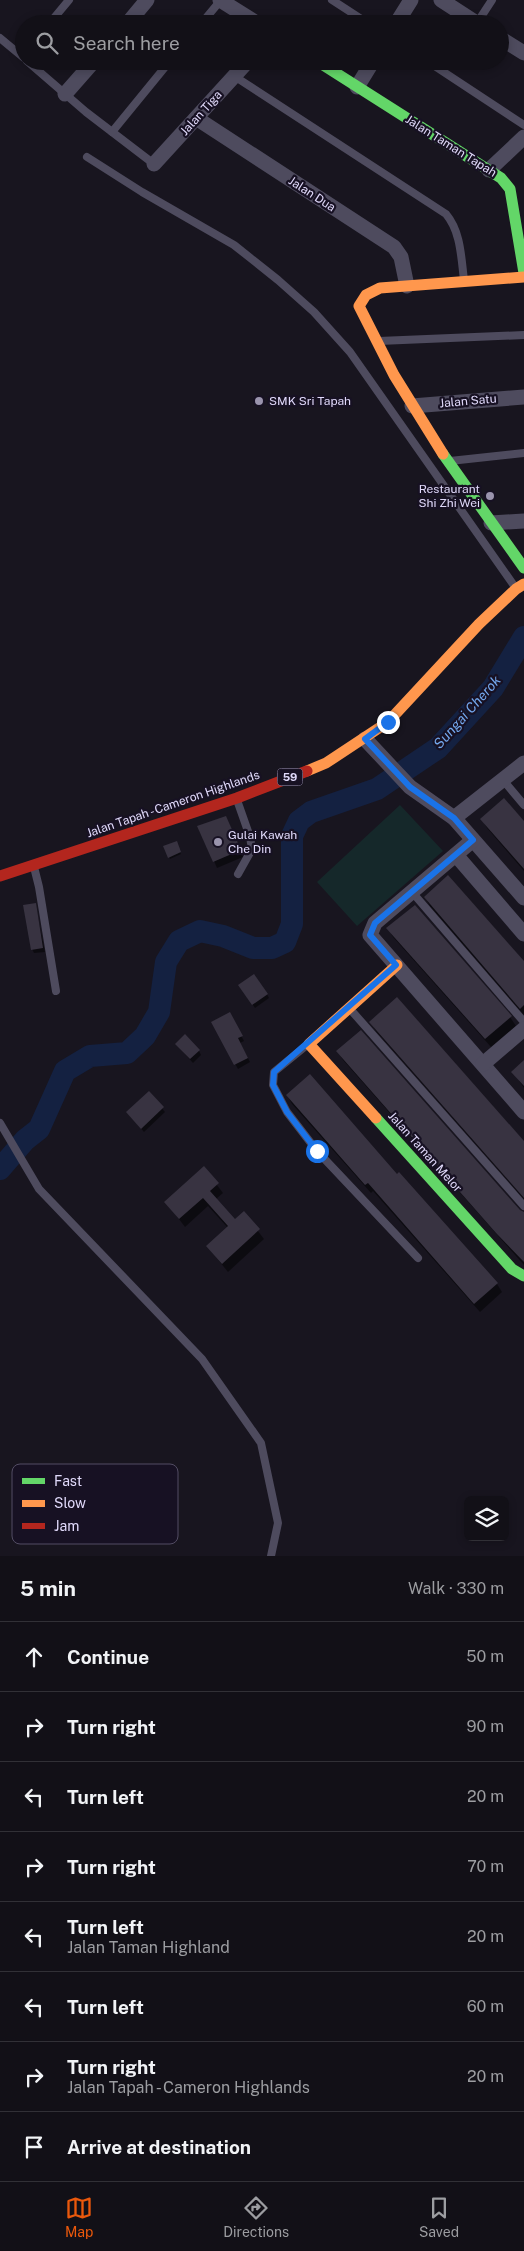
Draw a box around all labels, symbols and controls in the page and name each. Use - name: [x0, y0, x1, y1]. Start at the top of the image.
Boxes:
- search box: [15, 15, 509, 70]
- icon: search: [33, 29, 61, 57]
- text: Search here: [73, 32, 180, 54]
- street label: Jalan Tiga: [177, 88, 225, 138]
- street label: Jalan Taman Tapah: [403, 112, 499, 180]
- street label: Jalan Dua: [286, 174, 338, 214]
- street label: Jalan Satu: [439, 392, 497, 410]
- place label: SMK Sri Tapah: [269, 394, 351, 408]
- marker: SMK Sri Tapah: [253, 395, 265, 407]
- place label: Restaurant Shi Zhi Wei: [419, 482, 480, 510]
- marker: Restaurant Shi Zhi Wei: [484, 490, 496, 502]
- water label: Sungai Cherok: [430, 672, 504, 752]
- route end: [377, 711, 400, 734]
- street label: Jalan Tapah - Cameron Highlands: [85, 768, 261, 840]
- road number: 59: [278, 769, 302, 786]
- place label: Gulai Kawah Che Din: [228, 828, 297, 856]
- marker: Gulai Kawah Che Din: [212, 836, 224, 848]
- street label: Jalan Taman Melor: [385, 1109, 465, 1195]
- route start: [306, 1140, 329, 1163]
- legend: [12, 1464, 178, 1544]
- text: Fast: [54, 1473, 82, 1489]
- text: Slow: [54, 1495, 86, 1511]
- map controls: [464, 1496, 509, 1541]
- button: layers: [464, 1496, 509, 1541]
- text: Jam: [54, 1518, 79, 1534]
- text: 5 min: [20, 1576, 76, 1601]
- text: Walk · 330 m: [408, 1579, 504, 1598]
- icon: ahead: [20, 1643, 48, 1671]
- text: Continue: [67, 1646, 149, 1668]
- text: 50 m: [466, 1647, 504, 1666]
- icon: right: [20, 1713, 48, 1741]
- text: Turn right: [67, 1716, 156, 1738]
- text: 90 m: [467, 1717, 504, 1736]
- icon: left: [20, 1783, 48, 1811]
- text: Turn left: [67, 1786, 144, 1808]
- text: 20 m: [467, 1787, 504, 1806]
- icon: right: [20, 1853, 48, 1881]
- text: Turn right: [67, 1856, 156, 1878]
- text: 70 m: [467, 1857, 504, 1876]
- text: Turn left: [67, 1916, 144, 1938]
- icon: left: [20, 1923, 48, 1951]
- text: 20 m: [467, 1927, 504, 1946]
- text: Jalan Taman Highland: [67, 1938, 230, 1957]
- icon: left: [20, 1993, 48, 2021]
- text: Turn left: [67, 1996, 144, 2018]
- text: 60 m: [467, 1997, 504, 2016]
- text: Turn right: [67, 2056, 156, 2078]
- icon: right: [20, 2063, 48, 2091]
- text: 20 m: [467, 2067, 504, 2086]
- text: Jalan Tapah - Cameron Highlands: [67, 2078, 310, 2097]
- icon: arrive: [20, 2133, 48, 2161]
- text: Arrive at destination: [67, 2136, 251, 2158]
- tab: Map: [65, 2194, 93, 2240]
- tab: Directions: [223, 2194, 289, 2240]
- tab: Saved: [419, 2194, 459, 2240]

